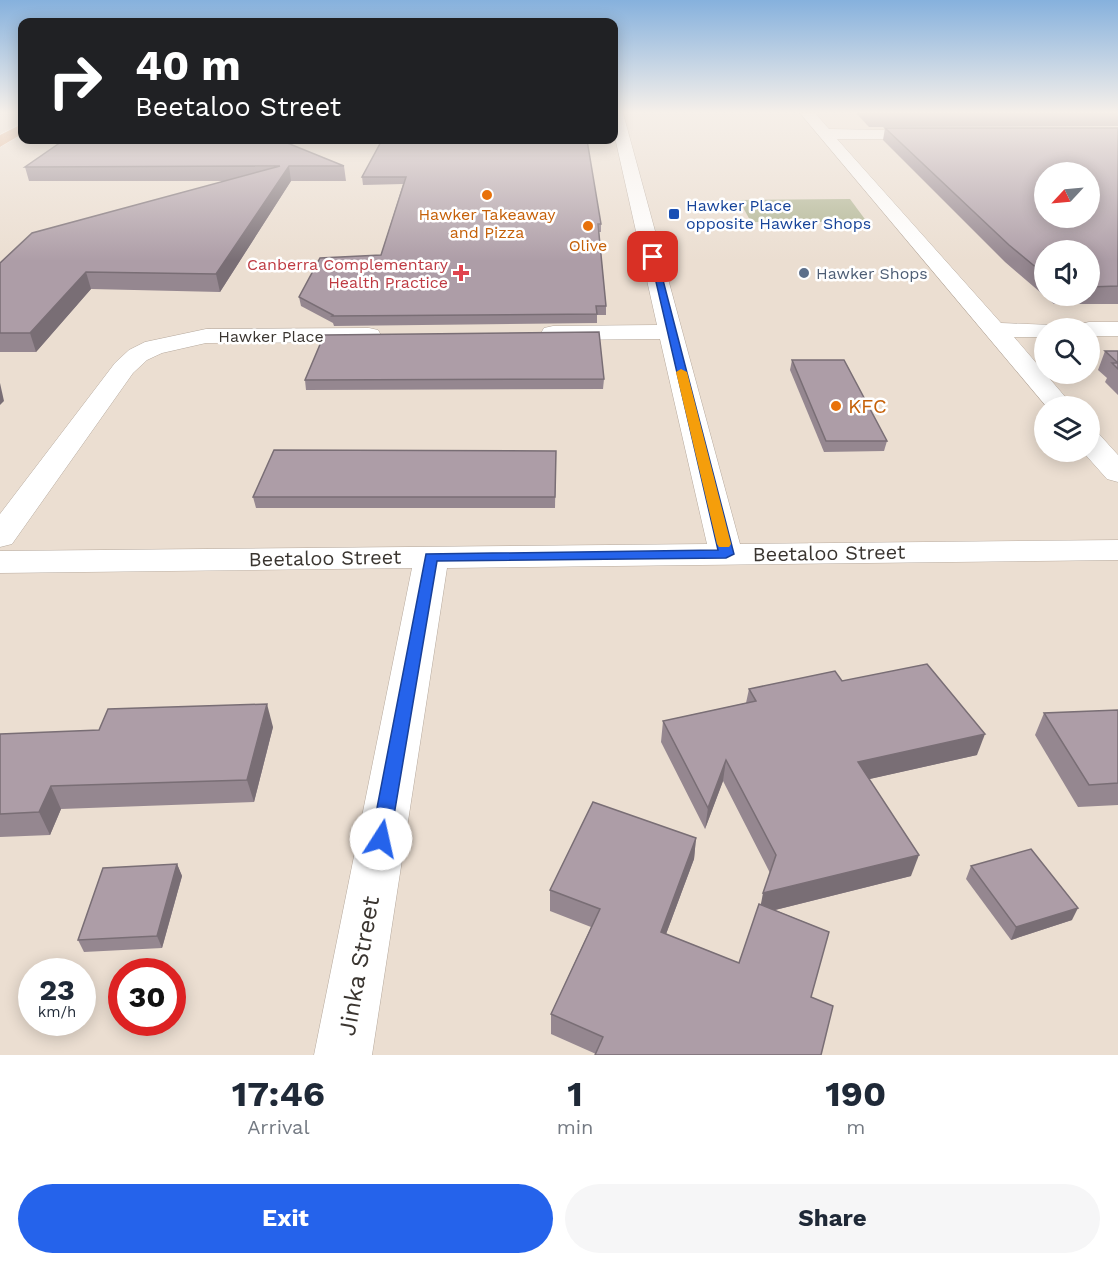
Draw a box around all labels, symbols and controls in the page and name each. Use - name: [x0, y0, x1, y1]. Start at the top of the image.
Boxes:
- text: 40 m: [135, 41, 241, 90]
- icon: right: [36, 42, 114, 120]
- text: Beetaloo Street: [135, 91, 341, 123]
- north arrow: [1034, 162, 1100, 228]
- map controls: [1034, 162, 1100, 462]
- marker: Hawker Takeaway and Pizza: [480, 188, 494, 202]
- place label: Hawker Place opposite Hawker Shops: [686, 196, 871, 233]
- place label: Hawker Takeaway and Pizza: [418, 205, 556, 242]
- marker: Hawker Place opposite Hawker Shops: [667, 207, 681, 221]
- marker: Olive: [581, 219, 595, 233]
- pin: [627, 231, 678, 282]
- place label: Olive: [569, 236, 607, 255]
- icon: arrive: [636, 240, 669, 273]
- button: sound: [1034, 240, 1100, 306]
- place label: Canberra Complementary Health Practice: [247, 255, 449, 292]
- marker: Canberra Complementary Health Practice: [452, 264, 470, 282]
- place label: Hawker Shops: [816, 264, 928, 283]
- marker: Hawker Shops: [797, 266, 811, 280]
- button: search: [1034, 318, 1100, 384]
- street label: Hawker Place: [218, 327, 324, 346]
- place label: KFC: [848, 394, 887, 418]
- button: layers: [1034, 396, 1100, 462]
- marker: KFC: [829, 399, 843, 413]
- street label: Beetaloo Street: [752, 540, 906, 566]
- street label: Beetaloo Street: [248, 545, 402, 571]
- position arrow: [349, 807, 413, 871]
- street label: Jinka Street: [333, 894, 385, 1038]
- speed limit sign: 30: [108, 958, 186, 1036]
- text: 23: [39, 972, 75, 1007]
- text: km/h: [38, 1003, 76, 1021]
- text: 17:46: [232, 1073, 325, 1115]
- text: 1: [567, 1073, 583, 1115]
- text: 190: [825, 1073, 886, 1115]
- text: Arrival: [247, 1115, 310, 1139]
- text: min: [557, 1115, 593, 1139]
- text: m: [846, 1115, 865, 1139]
- button: Exit: [18, 1184, 553, 1253]
- button: Share: [565, 1184, 1100, 1253]

